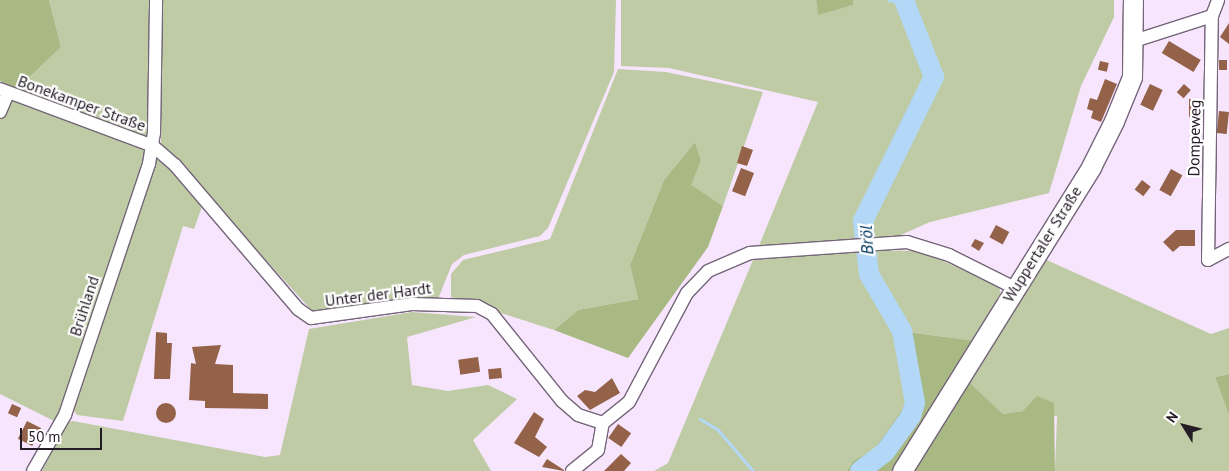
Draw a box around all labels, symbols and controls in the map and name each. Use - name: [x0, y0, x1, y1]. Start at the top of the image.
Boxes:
- street label: Bonekamper Straße: [15, 71, 149, 135]
- street label: Dompeweg: [1184, 99, 1204, 177]
- street label: Wuppertaler Straße: [999, 182, 1085, 306]
- water label: Bröl: [855, 225, 879, 255]
- street label: Brühland: [65, 273, 103, 339]
- street label: Unter der Hardt: [324, 278, 432, 310]
- north arrow: [1159, 401, 1209, 451]
- text: N: [1162, 408, 1182, 426]
- scale bar: [22, 418, 105, 450]
- text: 50 m: [28, 427, 61, 446]

